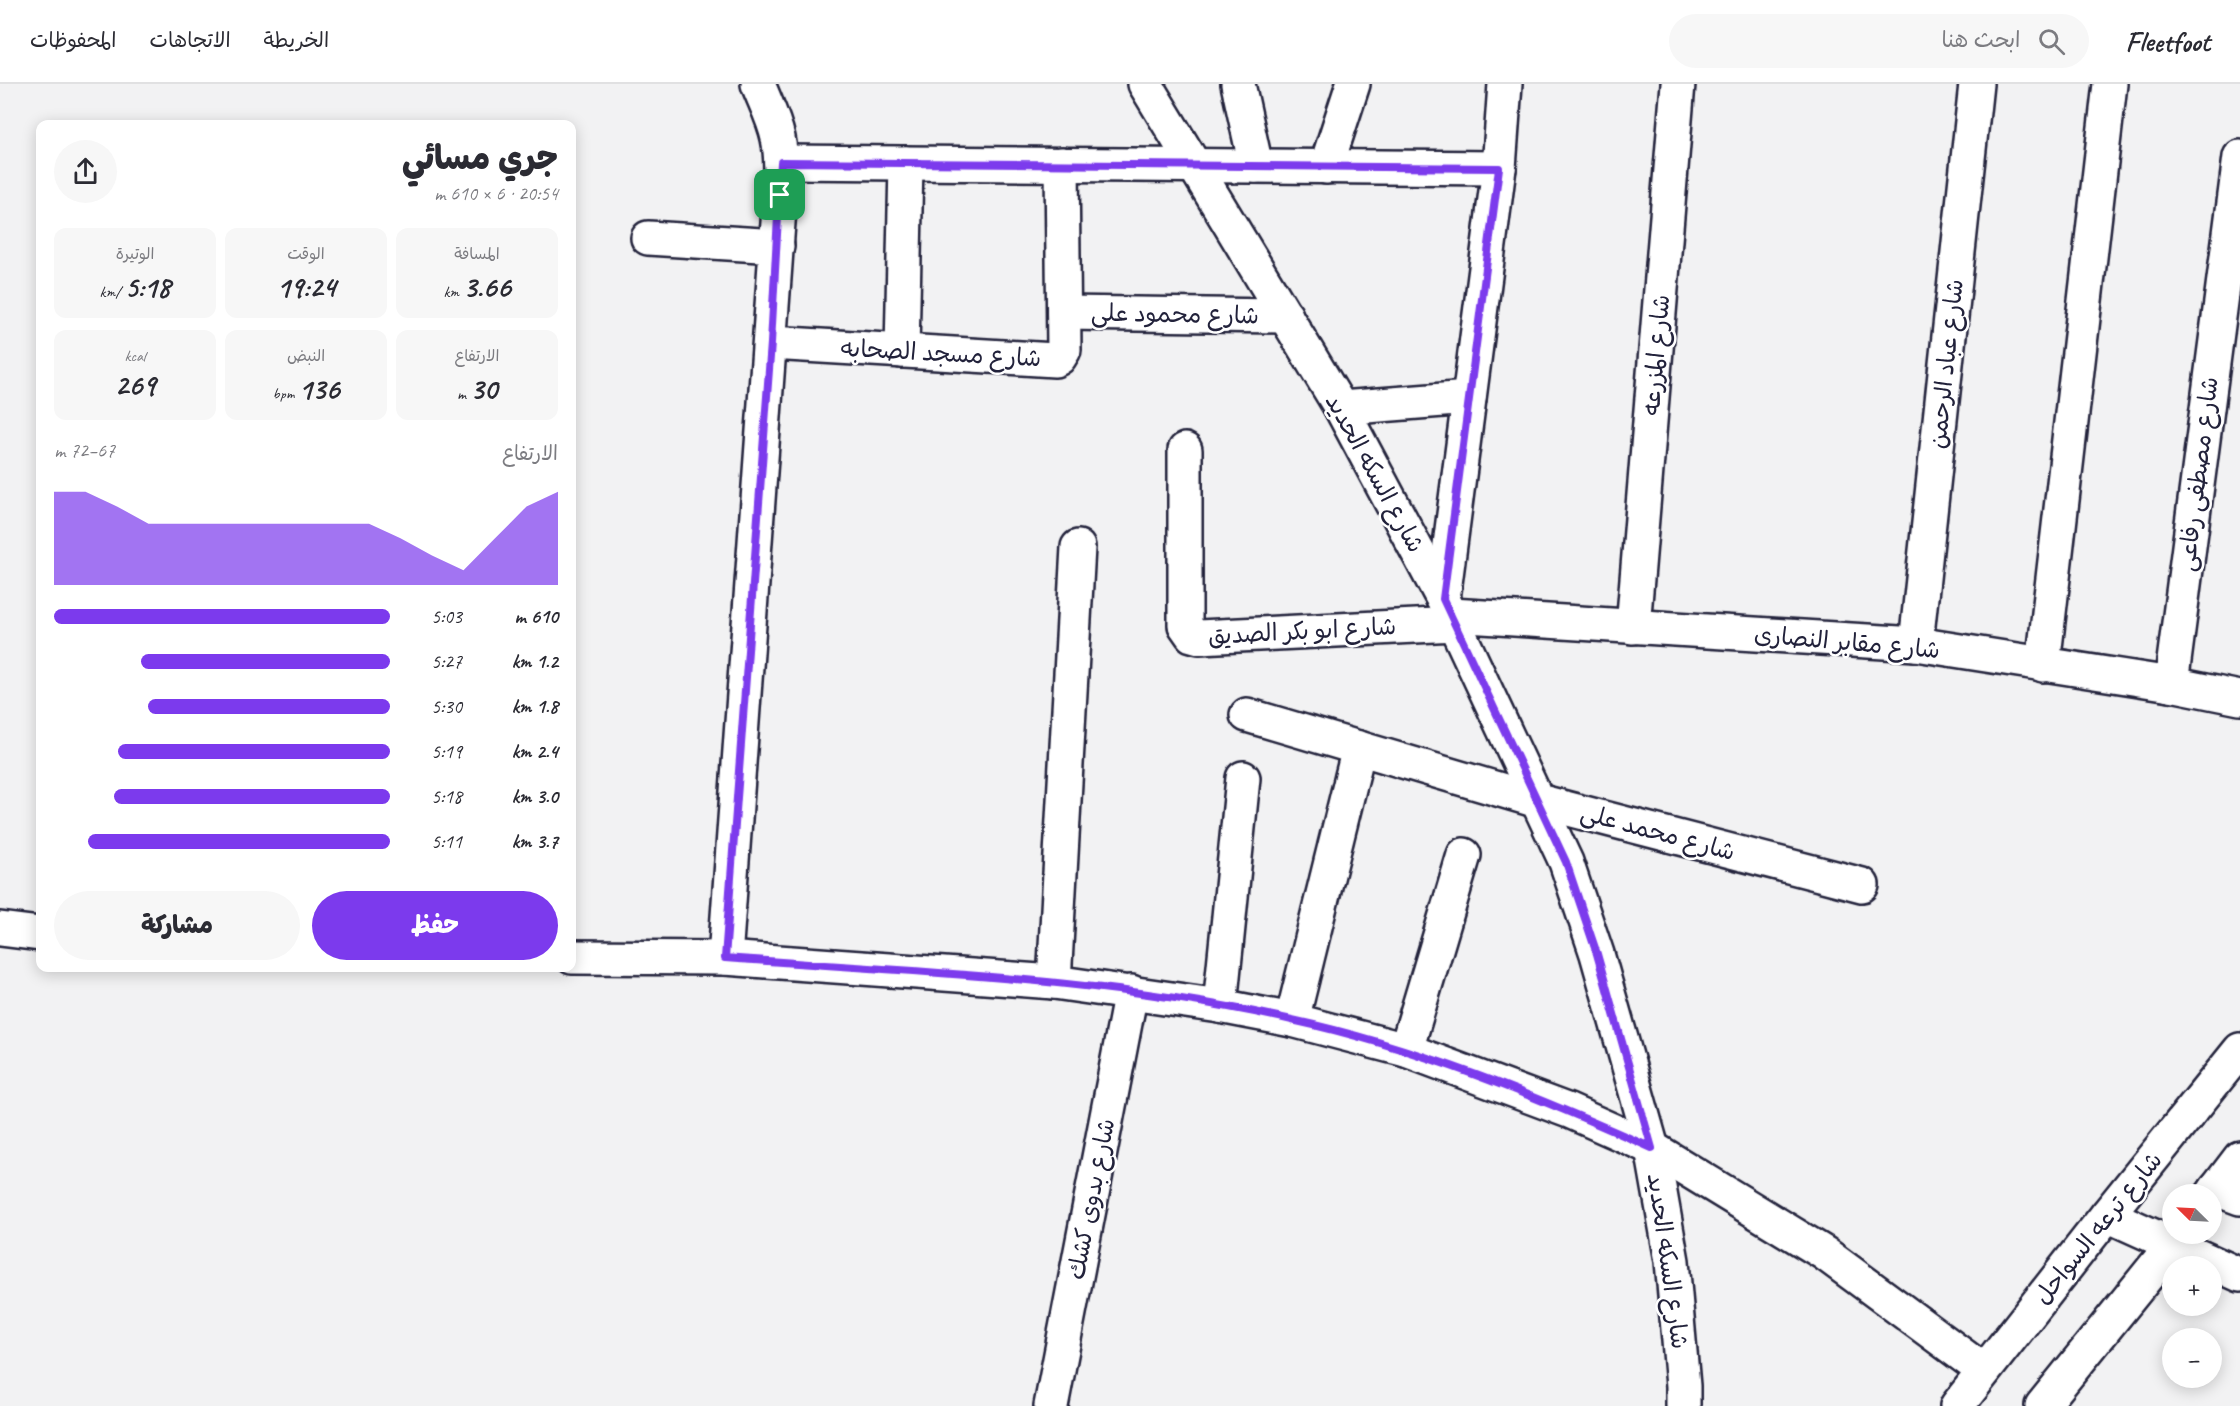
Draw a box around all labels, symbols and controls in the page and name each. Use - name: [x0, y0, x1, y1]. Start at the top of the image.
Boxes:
- search box: [1669, 14, 2089, 68]
- text: Fleetfoot: [2125, 24, 2210, 59]
- icon: search: [2035, 25, 2068, 58]
- text: ابحث هنا: [1942, 26, 2020, 54]
- text: المحفوظات: [30, 27, 116, 53]
- text: الاتجاهات: [149, 27, 231, 53]
- text: الخريطة: [264, 27, 329, 53]
- text: جري مسائي: [402, 137, 558, 179]
- button: share: [54, 140, 117, 203]
- pin: [754, 169, 805, 220]
- icon: arrive: [763, 178, 796, 211]
- text: 20:54 · 6 × 610 m: [434, 181, 558, 206]
- text: الوتيرة: [116, 244, 154, 264]
- text: الوقت: [287, 244, 325, 264]
- text: المسافة: [454, 244, 500, 264]
- text: 5:18: [124, 268, 170, 306]
- text: 19:24: [276, 268, 336, 306]
- text: 3.66: [463, 268, 511, 306]
- street label: شارع عباد الرحمن: [1922, 278, 1972, 450]
- text: /km: [100, 282, 124, 302]
- text: km: [443, 282, 463, 302]
- street label: شارع المزرعه: [1636, 293, 1678, 417]
- street label: شارع محمود على: [1091, 298, 1259, 332]
- street label: شارع مسجد الصحابه: [840, 333, 1042, 375]
- text: kcal: [124, 346, 146, 366]
- text: النبض: [287, 346, 325, 366]
- text: الارتفاع: [455, 346, 499, 366]
- text: 269: [115, 366, 155, 404]
- text: 136: [298, 370, 339, 408]
- text: 30: [470, 370, 497, 408]
- street label: شارع مصطفى رفاعى: [2171, 375, 2227, 573]
- text: bpm: [273, 384, 298, 404]
- text: m: [457, 384, 470, 404]
- street label: شارع السكه الحديد: [1317, 388, 1431, 559]
- text: 67–72 m: [54, 438, 115, 463]
- text: الارتفاع: [502, 441, 558, 466]
- text: 5:03: [431, 604, 462, 629]
- text: 610 m: [514, 604, 558, 629]
- street label: شارع ابو بكر الصديق: [1207, 611, 1397, 653]
- street label: شارع مقابر النصارى: [1753, 619, 1941, 667]
- text: 5:27: [431, 649, 462, 674]
- text: 1.2 km: [511, 649, 558, 674]
- text: 5:30: [431, 694, 462, 719]
- text: 1.8 km: [511, 694, 558, 719]
- text: 5:19: [431, 739, 462, 764]
- text: 2.4 km: [511, 739, 558, 764]
- text: 5:18: [431, 784, 462, 809]
- text: 3.0 km: [511, 784, 558, 809]
- street label: شارع محمد على: [1577, 797, 1739, 869]
- text: 5:11: [431, 829, 462, 854]
- text: 3.7 km: [512, 829, 558, 854]
- button: مشاركة: [54, 891, 300, 960]
- button: حفظ: [312, 891, 558, 960]
- street label: شارع بدوى كشك: [1061, 1116, 1123, 1283]
- street label: شارع ترعه السواحل: [2027, 1146, 2170, 1312]
- street label: شارع السكه الحديد: [1639, 1171, 1695, 1351]
- north arrow: [2162, 1184, 2222, 1244]
- map controls: [2162, 1184, 2222, 1388]
- button: +: [2162, 1256, 2222, 1316]
- button: −: [2162, 1328, 2222, 1388]

